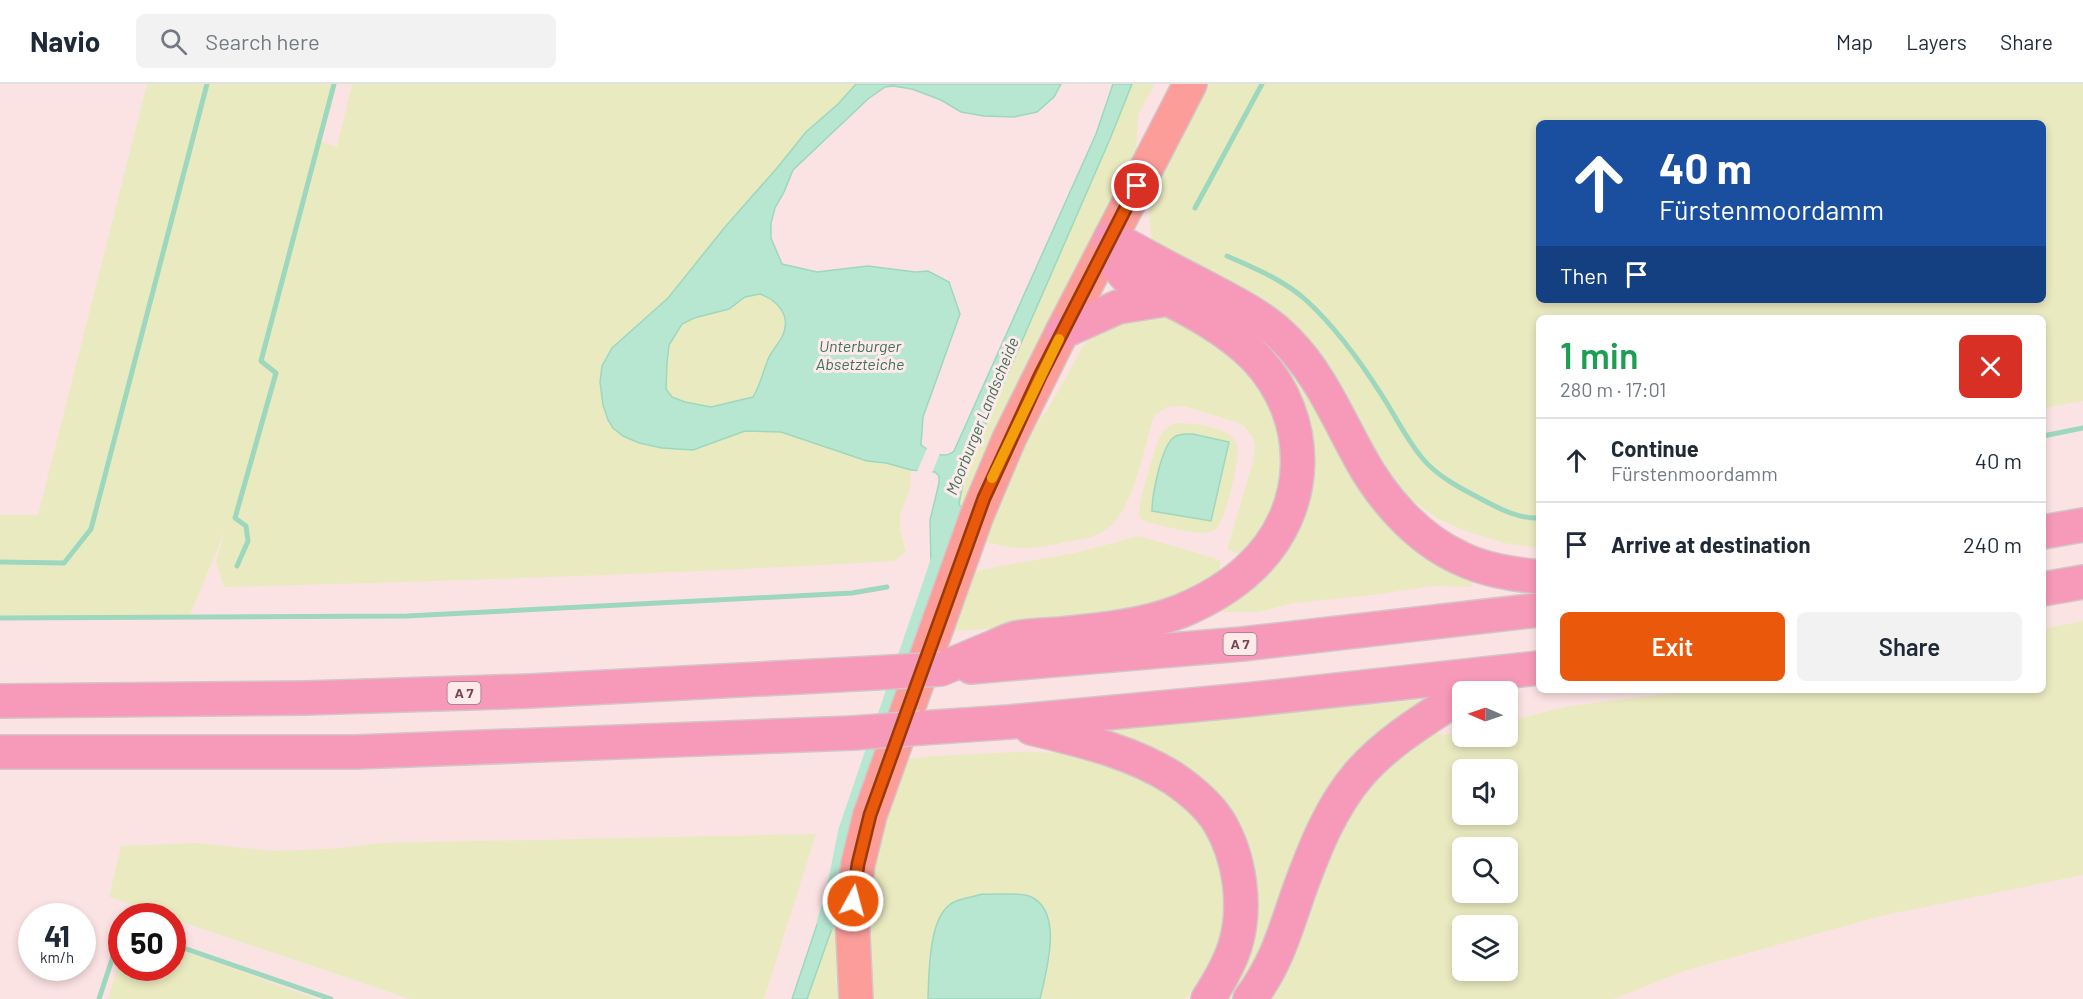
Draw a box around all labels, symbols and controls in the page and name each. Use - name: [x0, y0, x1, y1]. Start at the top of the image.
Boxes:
- search box: [136, 14, 556, 68]
- text: Navio: [30, 24, 100, 58]
- icon: search: [157, 25, 190, 58]
- text: Search here: [205, 28, 320, 54]
- text: Map: [1836, 29, 1873, 54]
- text: Layers: [1906, 29, 1967, 54]
- text: Share: [2000, 29, 2053, 54]
- text: 40 m: [1659, 142, 1752, 192]
- icon: ahead: [1560, 144, 1638, 222]
- pin: [1111, 160, 1162, 211]
- icon: arrive: [1120, 169, 1153, 202]
- text: Fürstenmoordamm: [1659, 193, 1884, 225]
- icon: arrive: [1620, 258, 1653, 291]
- text: Then: [1560, 262, 1608, 288]
- text: 1 min: [1560, 333, 1639, 376]
- water label: Moorburger Landscheide: [941, 334, 1022, 497]
- button: close: [1959, 335, 2022, 398]
- water label: Unterburger Absetzteiche: [816, 336, 904, 373]
- text: 280 m · 17:01: [1560, 377, 1666, 401]
- text: Continue: [1611, 435, 1699, 461]
- icon: ahead: [1560, 444, 1593, 477]
- text: 40 m: [1975, 447, 2022, 473]
- text: Fürstenmoordamm: [1611, 461, 1778, 485]
- icon: arrive: [1560, 528, 1593, 561]
- text: Arrive at destination: [1611, 531, 1810, 557]
- text: 240 m: [1963, 531, 2022, 557]
- button: Exit: [1560, 612, 1785, 681]
- button: Share: [1797, 612, 2022, 681]
- road number: A 7: [1224, 633, 1256, 655]
- north arrow: [1452, 681, 1518, 747]
- map controls: [1452, 681, 1518, 981]
- road number: A 7: [448, 682, 480, 704]
- button: sound: [1452, 759, 1518, 825]
- button: search: [1452, 837, 1518, 903]
- position arrow: [821, 869, 885, 933]
- speed limit sign: 50: [108, 903, 186, 981]
- button: layers: [1452, 915, 1518, 981]
- text: 41: [44, 917, 70, 953]
- text: km/h: [40, 948, 74, 966]

